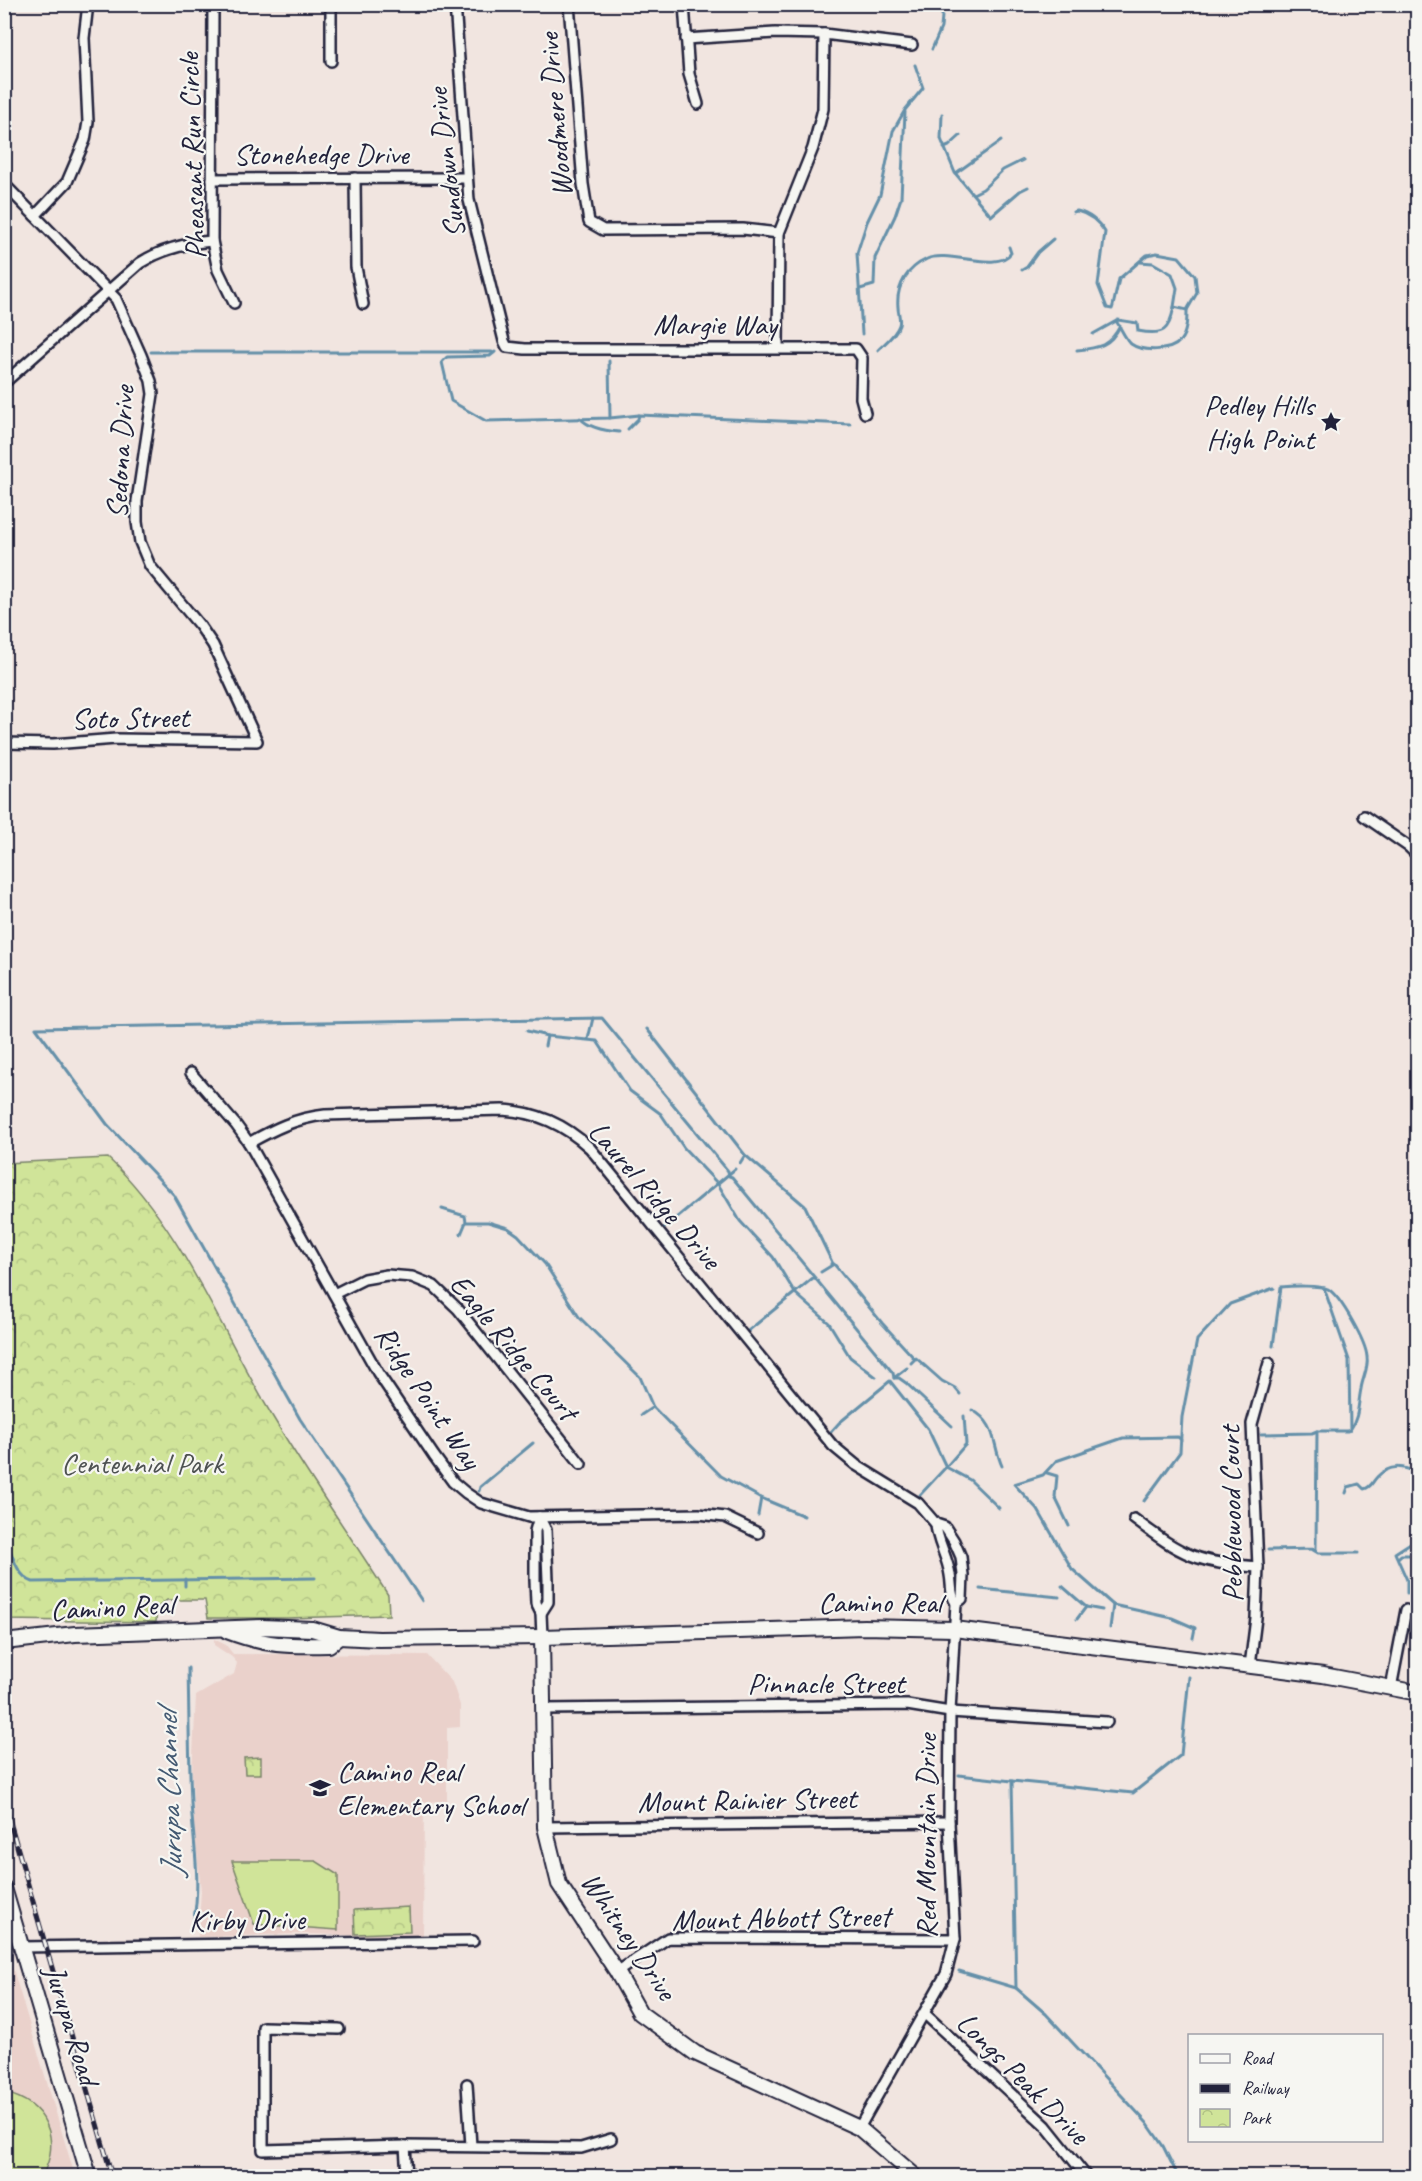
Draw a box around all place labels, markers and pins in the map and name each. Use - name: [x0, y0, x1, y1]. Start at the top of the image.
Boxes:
- place label: Pedley Hills High Point: [1204, 386, 1317, 458]
- place icon: Pedley Hills High Point: [1319, 410, 1343, 434]
- place label: Camino Real Elementary School: [337, 1752, 529, 1824]
- school or university icon: Camino Real Elementary School: [308, 1776, 332, 1800]

